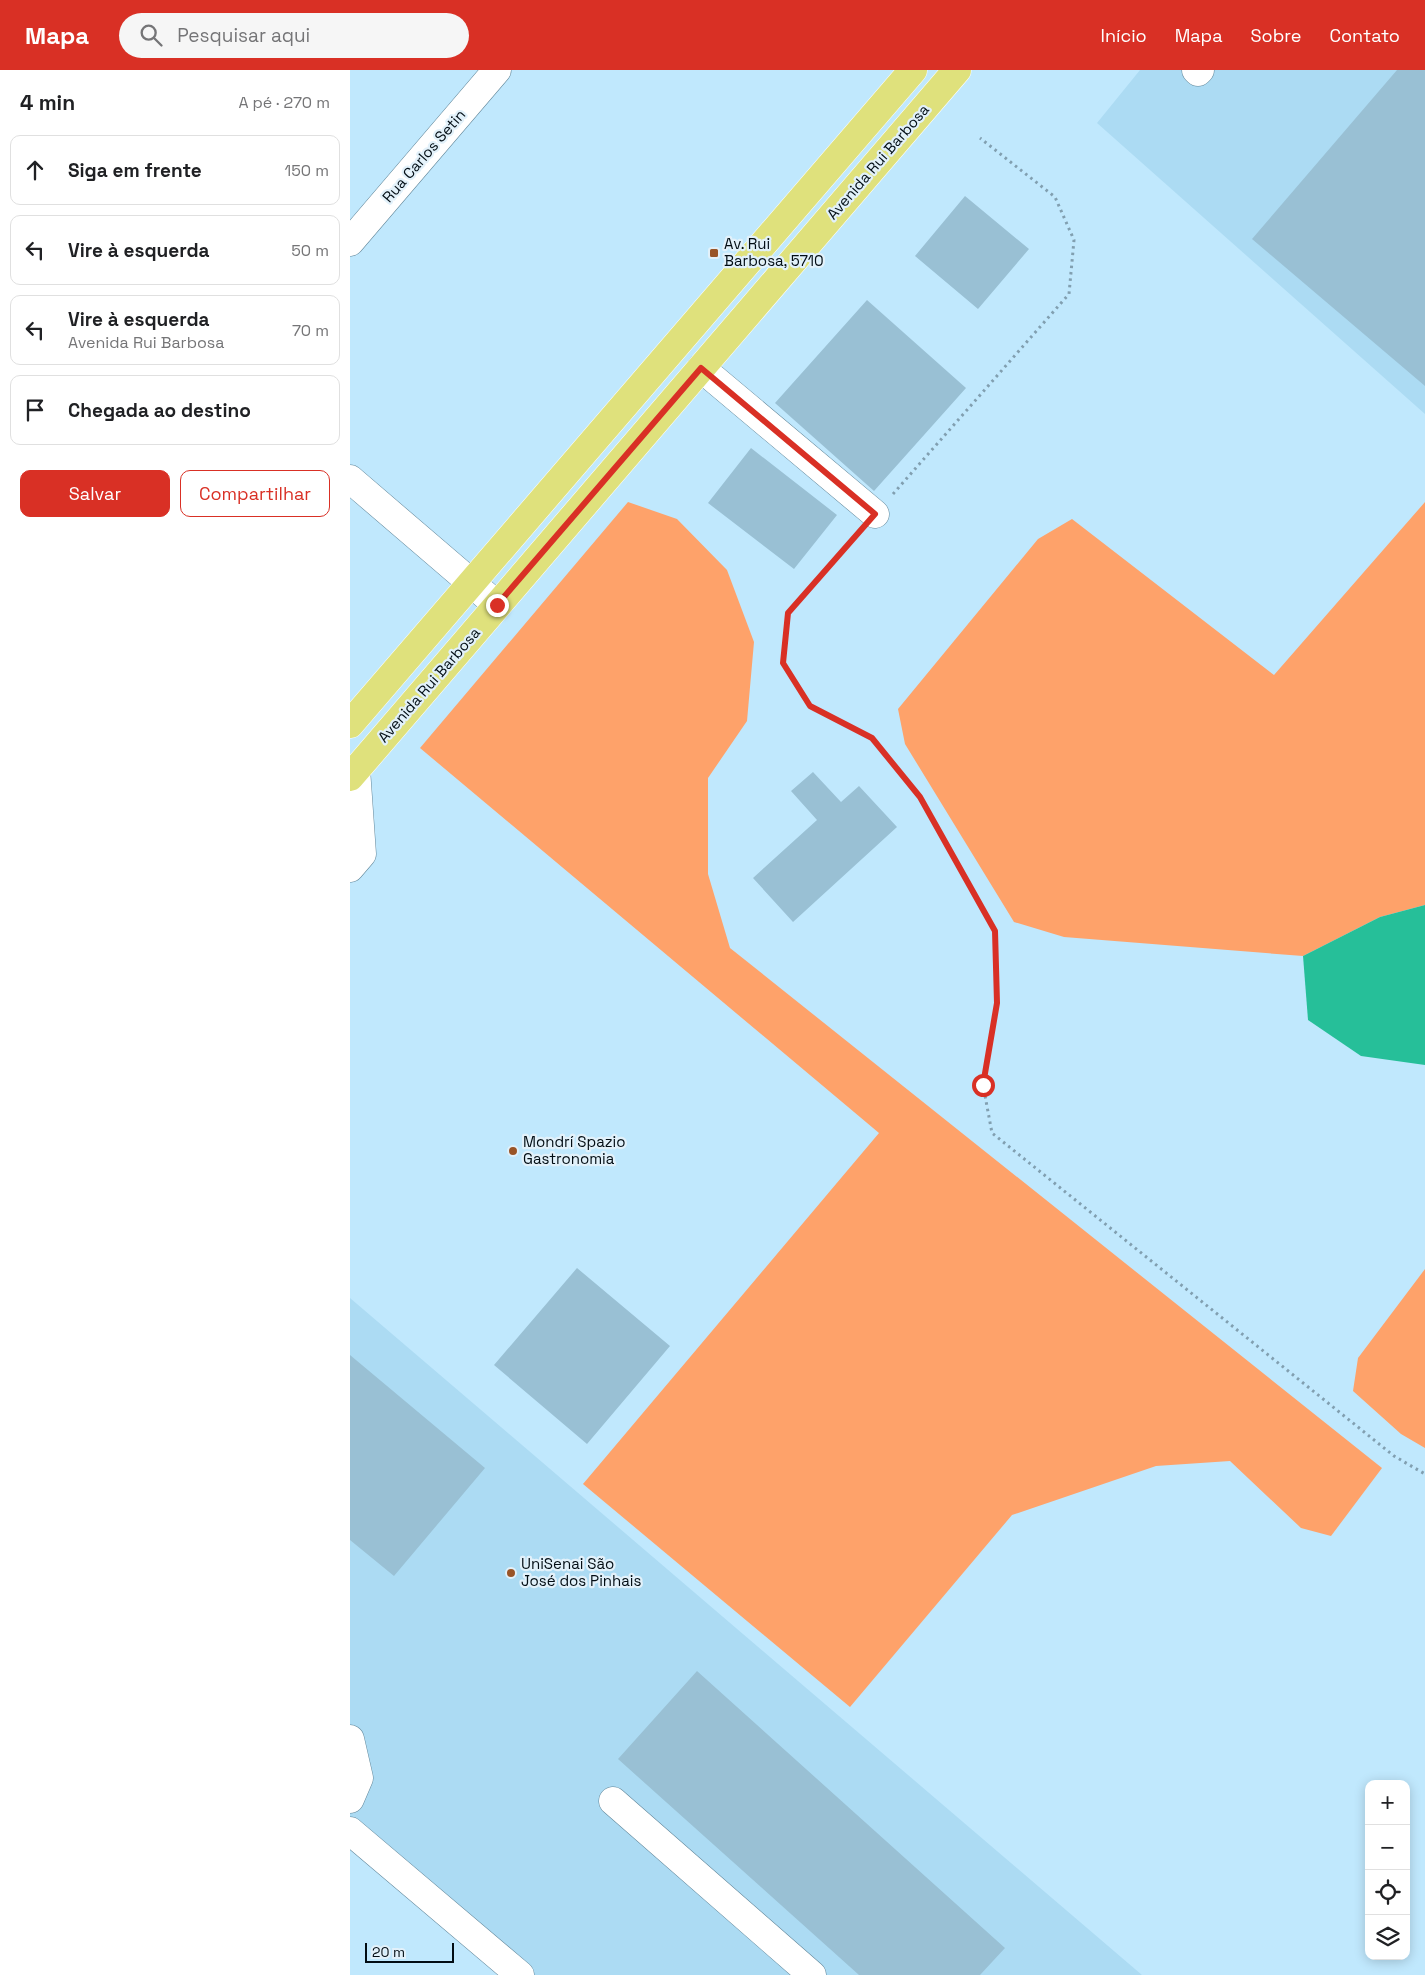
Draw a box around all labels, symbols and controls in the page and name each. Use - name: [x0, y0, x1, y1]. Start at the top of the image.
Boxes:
- search box: [119, 13, 469, 58]
- text: Mapa: [25, 20, 89, 51]
- icon: search: [137, 21, 165, 49]
- text: Pesquisar aqui: [177, 23, 310, 48]
- text: Início: [1101, 24, 1147, 47]
- text: Mapa: [1175, 24, 1223, 47]
- text: Sobre: [1251, 24, 1301, 47]
- text: Contato: [1329, 24, 1400, 47]
- text: 4 min: [20, 89, 75, 116]
- text: A pé · 270 m: [238, 92, 330, 113]
- street label: Avenida Rui Barbosa: [822, 100, 933, 223]
- street label: Rua Carlos Setin: [378, 105, 469, 206]
- icon: ahead: [21, 156, 49, 184]
- text: Siga em frente: [68, 158, 202, 183]
- text: 150 m: [285, 160, 329, 181]
- place label: Av. Rui Barbosa, 5710: [724, 234, 824, 270]
- icon: left: [21, 236, 49, 264]
- text: Vire à esquerda: [68, 238, 210, 263]
- text: 50 m: [291, 240, 329, 261]
- marker: Av. Rui Barbosa, 5710: [708, 247, 720, 259]
- text: Vire à esquerda: [68, 307, 210, 332]
- icon: left: [21, 316, 49, 344]
- text: 70 m: [292, 320, 329, 341]
- text: Avenida Rui Barbosa: [68, 332, 224, 353]
- icon: arrive: [21, 396, 49, 424]
- text: Chegada ao destino: [68, 398, 251, 423]
- button: Salvar: [20, 470, 170, 517]
- button: Compartilhar: [180, 470, 330, 517]
- route end: [486, 594, 509, 617]
- street label: Avenida Rui Barbosa: [373, 623, 484, 746]
- route start: [972, 1074, 995, 1097]
- place label: Mondrí Spazio Gastronomia: [523, 1132, 626, 1168]
- marker: Mondrí Spazio Gastronomia: [507, 1145, 519, 1157]
- place label: UniSenai São José dos Pinhais: [521, 1554, 641, 1590]
- marker: UniSenai São José dos Pinhais: [505, 1567, 517, 1579]
- map controls: [1365, 1780, 1410, 1960]
- button: +: [1365, 1780, 1410, 1825]
- button: −: [1365, 1825, 1410, 1870]
- button: locate: [1365, 1870, 1410, 1915]
- button: layers: [1365, 1915, 1410, 1960]
- scale bar: [365, 1940, 454, 1963]
- text: 20 m: [372, 1943, 405, 1961]

